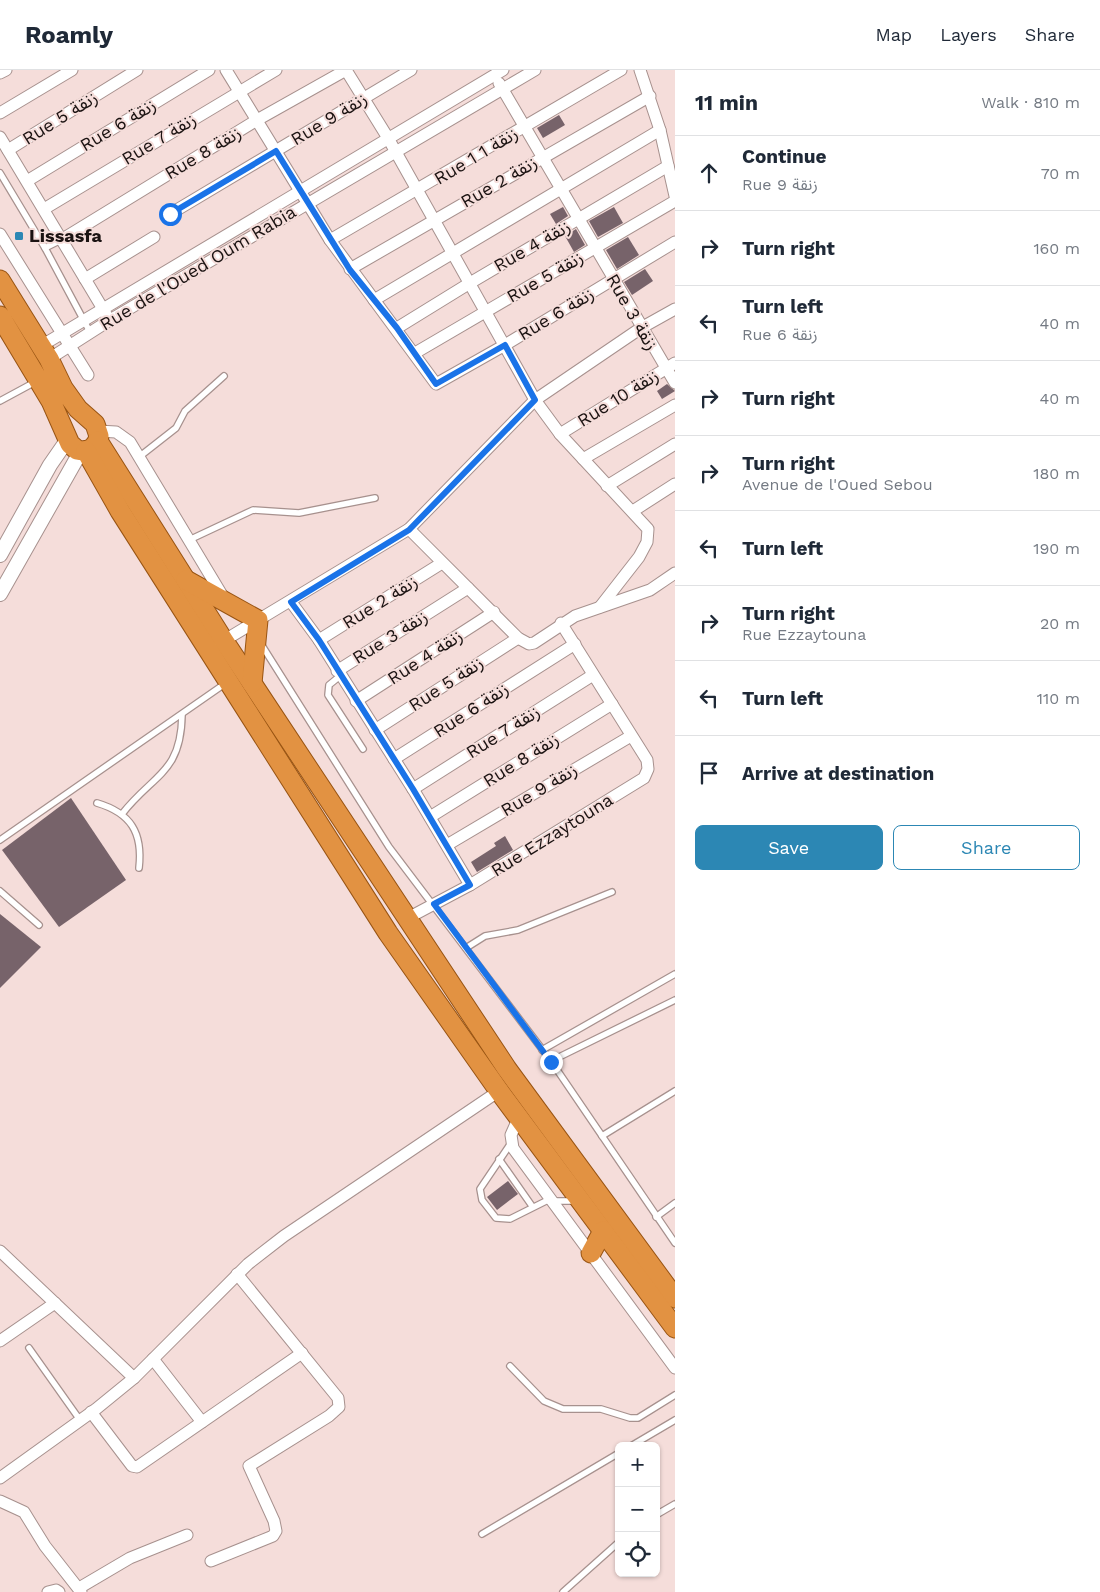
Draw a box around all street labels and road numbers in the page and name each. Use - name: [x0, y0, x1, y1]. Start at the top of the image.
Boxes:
- street label: Rue 5 زنقة: [18, 86, 102, 150]
- street label: Rue 9 زنقة: [287, 88, 371, 150]
- street label: Rue 6 زنقة: [76, 94, 160, 156]
- street label: Rue 7 زنقة: [118, 108, 200, 170]
- street label: Rue 8 زنقة: [161, 122, 245, 184]
- street label: Rue 1 زنقة 1: [430, 122, 522, 190]
- street label: Rue 2 زنقة: [457, 151, 541, 213]
- street label: Rue de l'Oued Oum Rabia: [96, 201, 300, 335]
- street label: Rue 4 زنقة: [490, 215, 574, 277]
- street label: Rue 5 زنقة: [503, 246, 587, 308]
- street label: Rue 3 زنقة: [601, 270, 663, 354]
- street label: Rue 6 زنقة: [514, 283, 598, 345]
- street label: Rue 10 زنقة: [573, 364, 663, 432]
- street label: Rue 2 زنقة: [338, 570, 422, 634]
- street label: Rue 3 زنقة: [348, 605, 432, 669]
- street label: Rue 4 زنقة: [383, 625, 467, 689]
- street label: Rue 5 زنقة: [405, 652, 487, 716]
- street label: Rue 6 زنقة: [429, 678, 513, 742]
- street label: Rue 7 زنقة: [462, 701, 544, 763]
- street label: Rue 8 زنقة: [479, 728, 563, 792]
- street label: Rue 9 زنقة: [497, 759, 581, 821]
- street label: Rue Ezzaytouna: [487, 789, 617, 881]

